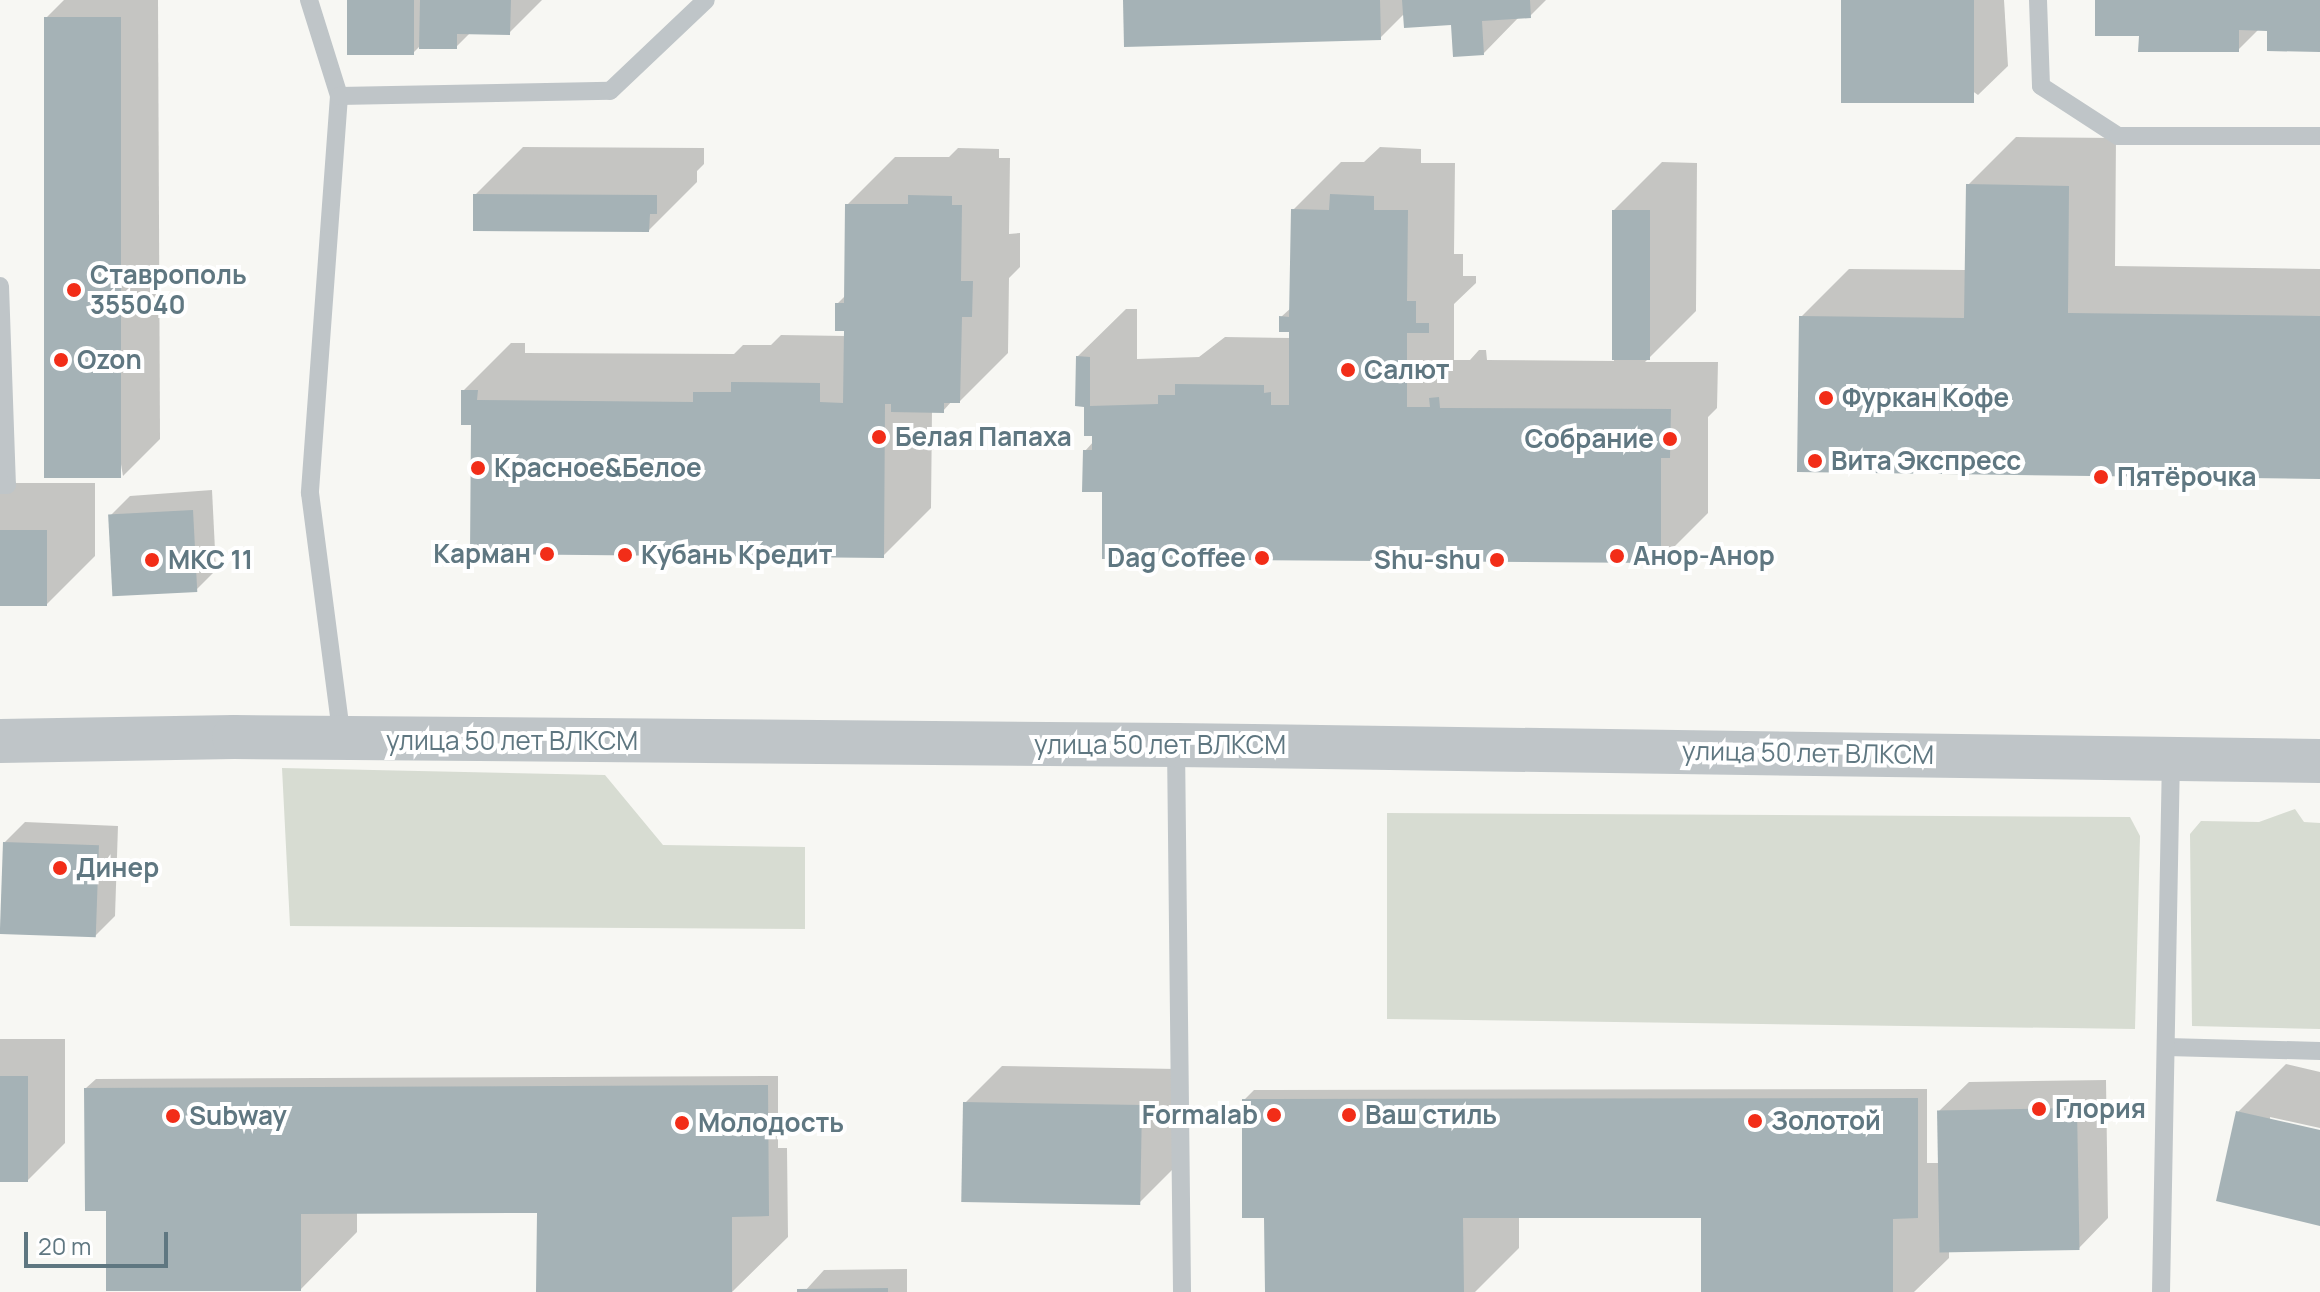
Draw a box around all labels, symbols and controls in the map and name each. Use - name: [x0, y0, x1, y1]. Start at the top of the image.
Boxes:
- place label: Ставрополь 355040: [90, 259, 247, 320]
- marker: Ставрополь 355040: [65, 281, 83, 299]
- place label: Ozon: [77, 344, 142, 376]
- marker: Ozon: [52, 351, 70, 369]
- place label: Салют: [1364, 354, 1450, 386]
- marker: Салют: [1339, 361, 1357, 379]
- place label: Фуркан Кофе: [1842, 382, 2009, 414]
- marker: Фуркан Кофе: [1817, 389, 1835, 407]
- place label: Белая Папаха: [895, 421, 1072, 453]
- place label: Собрание: [1525, 423, 1654, 455]
- marker: Белая Папаха: [870, 428, 888, 446]
- marker: Собрание: [1661, 430, 1679, 448]
- place label: Вита Экспресс: [1831, 445, 2021, 477]
- place label: Красное&Белое: [494, 452, 702, 484]
- marker: Вита Экспресс: [1806, 452, 1824, 470]
- marker: Красное&Белое: [469, 459, 487, 477]
- place label: Пятёрочка: [2117, 461, 2256, 493]
- marker: Пятёрочка: [2092, 468, 2110, 486]
- place label: Карман: [433, 538, 531, 570]
- place label: Кубань Кредит: [641, 539, 832, 571]
- place label: Анор-Анор: [1633, 540, 1775, 572]
- place label: Dag Coffee: [1107, 542, 1246, 574]
- place label: МКС 11: [168, 544, 253, 576]
- place label: Shu-shu: [1374, 544, 1481, 576]
- marker: Карман: [538, 545, 556, 563]
- marker: Кубань Кредит: [616, 546, 634, 564]
- marker: Анор-Анор: [1608, 547, 1626, 565]
- marker: Dag Coffee: [1253, 549, 1271, 567]
- marker: МКС 11: [143, 551, 161, 569]
- marker: Shu-shu: [1488, 551, 1506, 569]
- street label: улица 50 лет ВЛКСМ: [386, 725, 638, 757]
- street label: улица 50 лет ВЛКСМ: [1034, 729, 1286, 761]
- street label: улица 50 лет ВЛКСМ: [1682, 735, 1934, 771]
- place label: Динер: [76, 852, 159, 884]
- marker: Динер: [51, 859, 69, 877]
- place label: Глория: [2055, 1093, 2146, 1125]
- place label: Formalab: [1142, 1099, 1258, 1131]
- place label: Ваш стиль: [1365, 1099, 1497, 1131]
- place label: Subway: [189, 1100, 287, 1132]
- marker: Глория: [2030, 1100, 2048, 1118]
- place label: Золотой: [1771, 1105, 1881, 1137]
- marker: Formalab: [1265, 1106, 1283, 1124]
- marker: Ваш стиль: [1340, 1106, 1358, 1124]
- marker: Subway: [164, 1107, 182, 1125]
- place label: Молодость: [698, 1107, 844, 1139]
- marker: Золотой: [1746, 1112, 1764, 1130]
- marker: Молодость: [673, 1114, 691, 1132]
- scale bar: [28, 1216, 172, 1266]
- text: 20 m: [38, 1229, 91, 1262]

